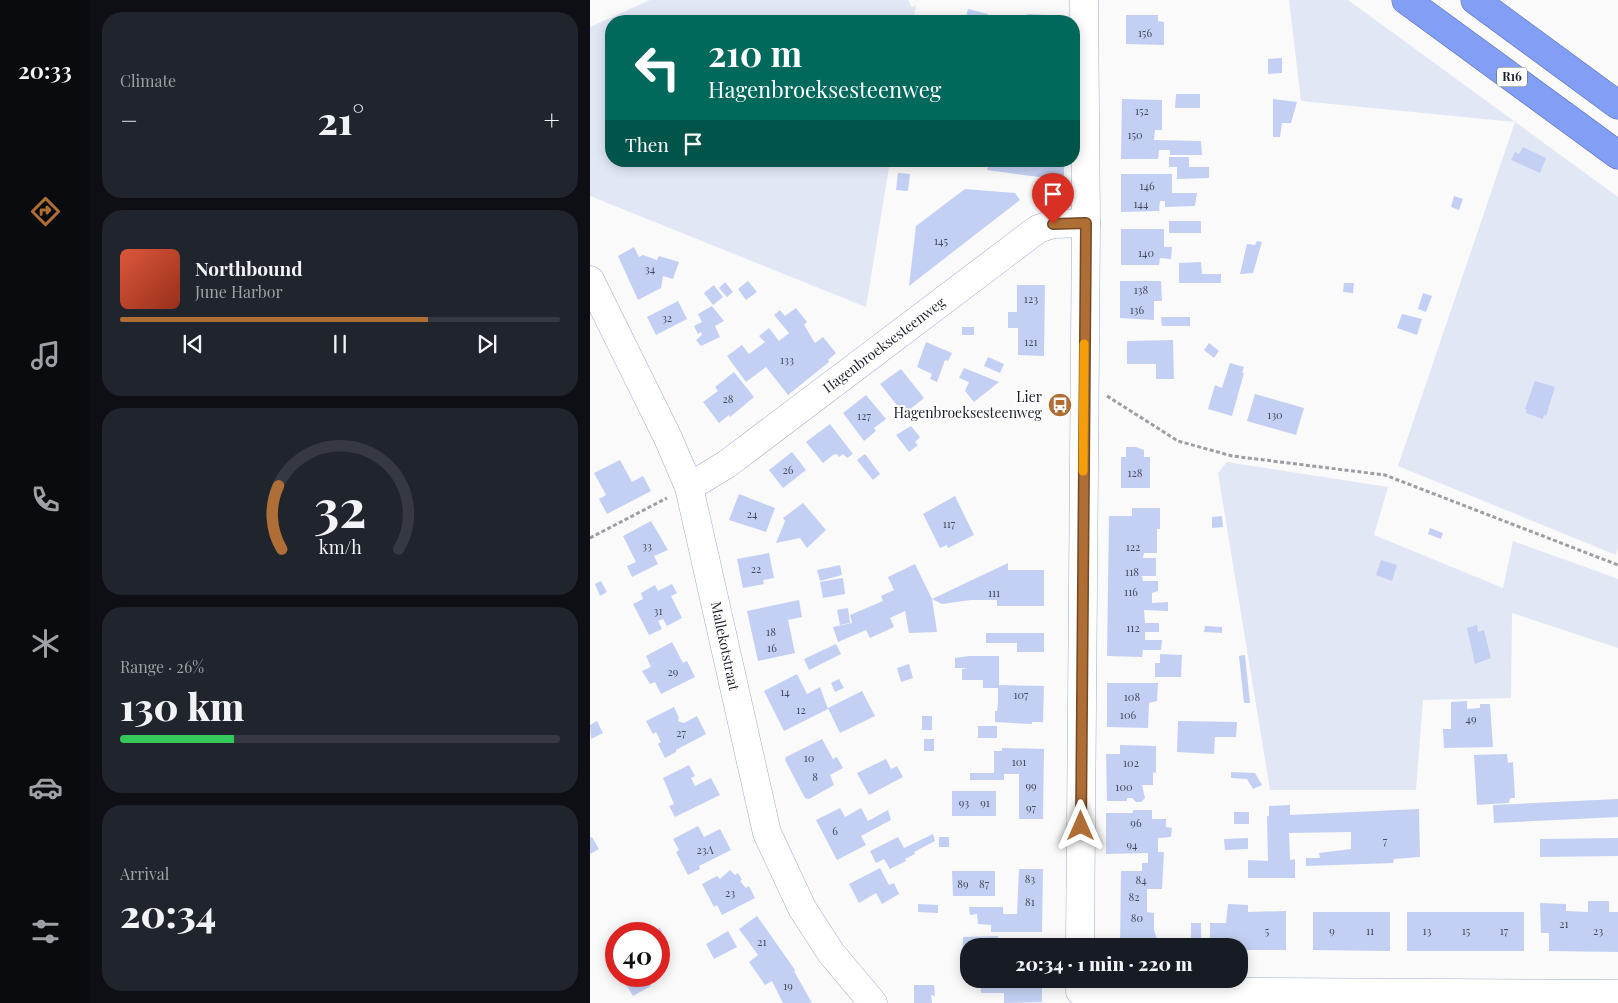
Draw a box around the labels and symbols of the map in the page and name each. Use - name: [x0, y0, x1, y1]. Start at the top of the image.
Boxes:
- house number: 156: [1138, 25, 1152, 40]
- road number: R16: [1497, 68, 1527, 86]
- house number: 152: [1135, 103, 1149, 118]
- house number: 150: [1127, 127, 1143, 142]
- pin: [1032, 173, 1074, 224]
- house number: 146: [1139, 178, 1155, 193]
- house number: 144: [1134, 196, 1149, 211]
- house number: 145: [934, 233, 948, 248]
- house number: 140: [1138, 245, 1154, 260]
- house number: 34: [645, 261, 656, 276]
- house number: 138: [1134, 282, 1149, 297]
- house number: 123: [1024, 291, 1038, 306]
- street label: Hagenbroeksesteenweg: [819, 292, 949, 397]
- house number: 136: [1130, 302, 1145, 317]
- house number: 32: [662, 310, 672, 325]
- house number: 121: [1024, 334, 1038, 349]
- house number: 133: [780, 352, 794, 367]
- place label: Lier Hagenbroeksesteenweg: [893, 387, 1043, 422]
- house number: 28: [723, 391, 734, 406]
- bus stop icon: Lier Hagenbroeksesteenweg: [1047, 392, 1073, 418]
- house number: 130: [1267, 407, 1283, 422]
- house number: 127: [857, 408, 871, 423]
- house number: 26: [783, 462, 794, 477]
- house number: 128: [1127, 465, 1143, 480]
- house number: 24: [747, 506, 758, 521]
- house number: 117: [943, 516, 956, 531]
- house number: 33: [642, 538, 652, 553]
- house number: 122: [1126, 539, 1140, 554]
- house number: 22: [751, 561, 761, 576]
- house number: 118: [1125, 564, 1139, 579]
- house number: 116: [1124, 584, 1138, 599]
- house number: 111: [988, 585, 1000, 600]
- street label: Mallekotstraat: [707, 600, 744, 693]
- house number: 31: [653, 603, 663, 618]
- house number: 112: [1126, 620, 1140, 635]
- house number: 18: [766, 624, 776, 639]
- house number: 16: [767, 640, 777, 655]
- house number: 29: [668, 664, 679, 679]
- house number: 14: [780, 684, 790, 699]
- house number: 107: [1013, 687, 1029, 702]
- house number: 108: [1124, 689, 1140, 704]
- house number: 12: [796, 702, 806, 717]
- house number: 106: [1120, 707, 1136, 722]
- house number: 49: [1465, 711, 1477, 726]
- house number: 27: [676, 725, 686, 740]
- house number: 10: [804, 750, 815, 765]
- house number: 101: [1012, 754, 1026, 769]
- house number: 102: [1123, 755, 1139, 770]
- house number: 8: [812, 769, 818, 784]
- house number: 99: [1025, 778, 1037, 793]
- house number: 100: [1115, 779, 1133, 794]
- house number: 93: [959, 795, 969, 810]
- house number: 91: [980, 795, 990, 810]
- position arrow: [1054, 799, 1106, 851]
- house number: 97: [1026, 800, 1037, 815]
- house number: 96: [1130, 815, 1142, 830]
- house number: 6: [832, 823, 838, 838]
- house number: 7: [1383, 833, 1388, 848]
- house number: 94: [1126, 837, 1138, 852]
- house number: 23A: [696, 842, 714, 857]
- house number: 83: [1025, 871, 1035, 886]
- house number: 84: [1135, 872, 1147, 887]
- house number: 89: [957, 876, 969, 891]
- house number: 87: [979, 876, 990, 891]
- house number: 23: [725, 885, 735, 900]
- house number: 82: [1129, 889, 1140, 904]
- house number: 81: [1025, 894, 1035, 909]
- house number: 80: [1131, 910, 1144, 925]
- house number: 21: [1559, 916, 1569, 931]
- speed limit sign: 40: [605, 922, 670, 987]
- house number: 5: [1265, 923, 1270, 938]
- house number: 9: [1329, 923, 1335, 938]
- house number: 11: [1366, 923, 1374, 938]
- house number: 13: [1423, 923, 1431, 938]
- house number: 15: [1462, 923, 1471, 938]
- house number: 17: [1500, 923, 1509, 938]
- house number: 23: [1593, 923, 1603, 938]
- house number: 21: [757, 934, 767, 949]
- house number: 19: [783, 978, 793, 993]

